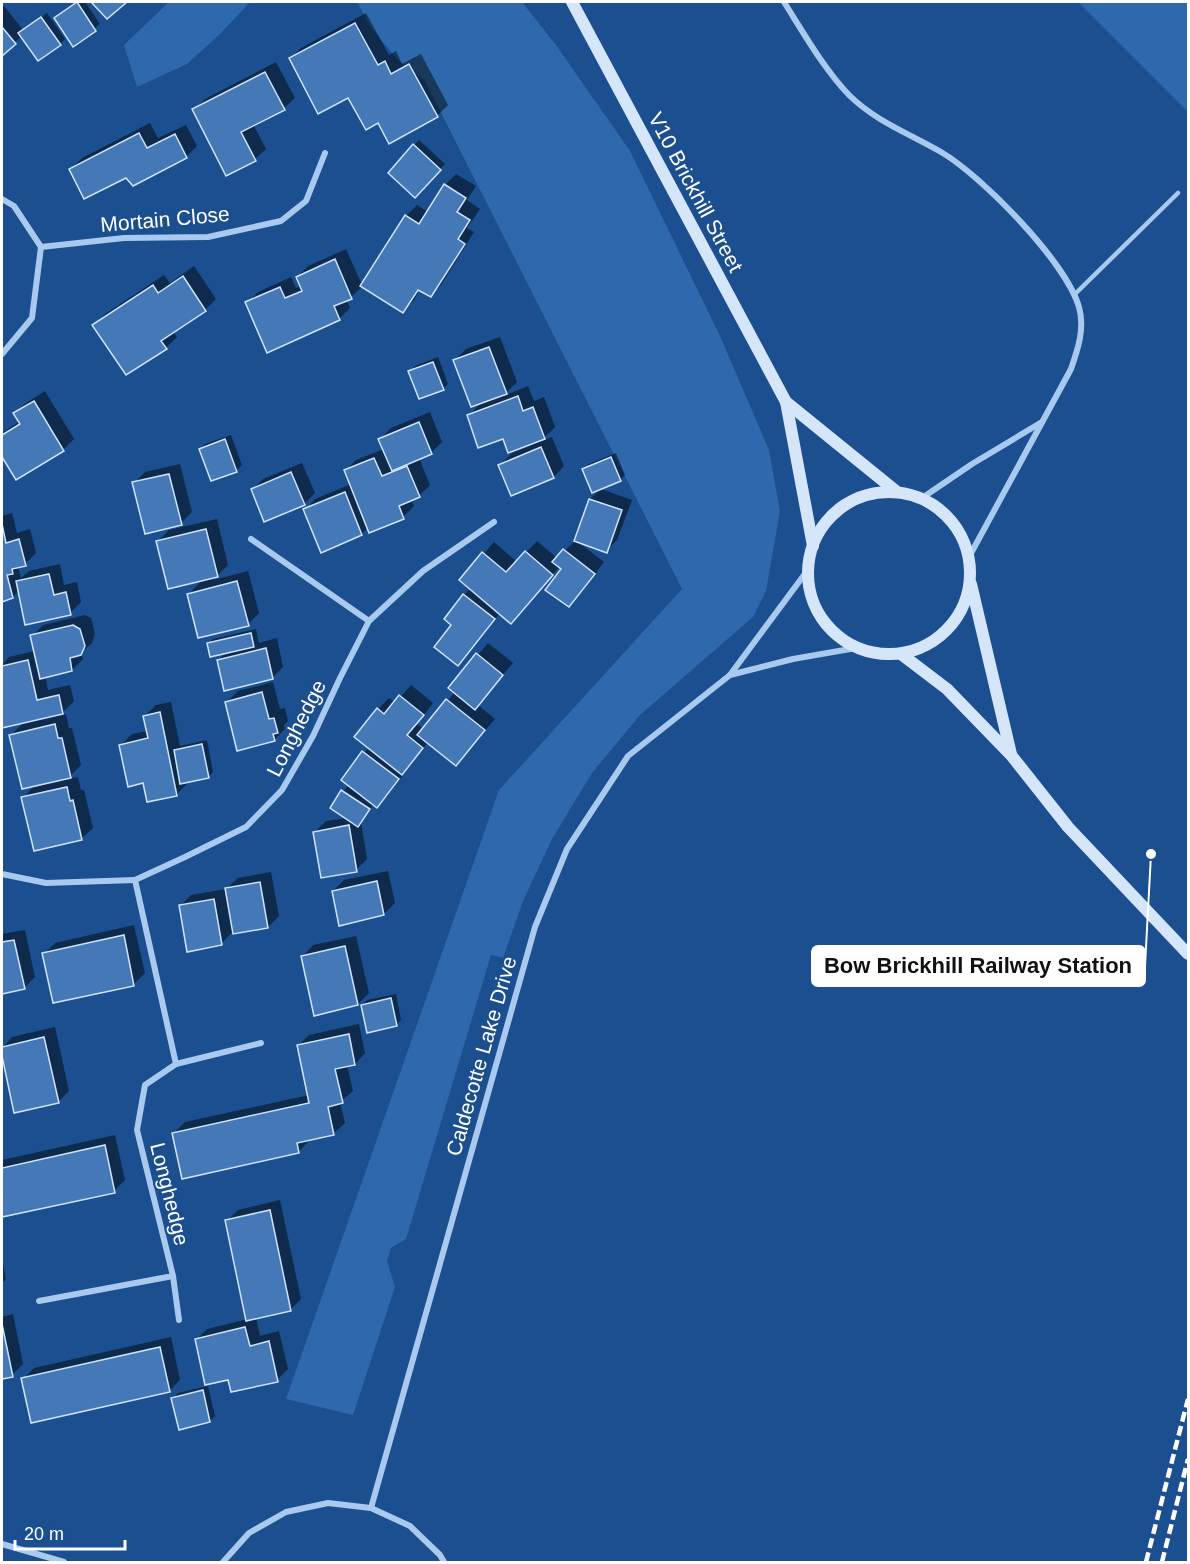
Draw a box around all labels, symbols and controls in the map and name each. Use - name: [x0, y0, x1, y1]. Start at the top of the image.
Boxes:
- street label: V10 Brickhill Street: [644, 108, 748, 276]
- street label: Mortain Close: [99, 202, 231, 236]
- street label: Longhedge: [262, 676, 330, 780]
- callout: Bow Brickhill Railway Station: [812, 946, 1145, 986]
- text: Bow Brickhill Railway Station: [824, 953, 1132, 978]
- street label: Caldecotte Lake Drive: [441, 954, 521, 1158]
- street label: Longhedge: [146, 1140, 194, 1248]
- scale bar: [15, 1513, 124, 1551]
- text: 20 m: [24, 1524, 64, 1544]

